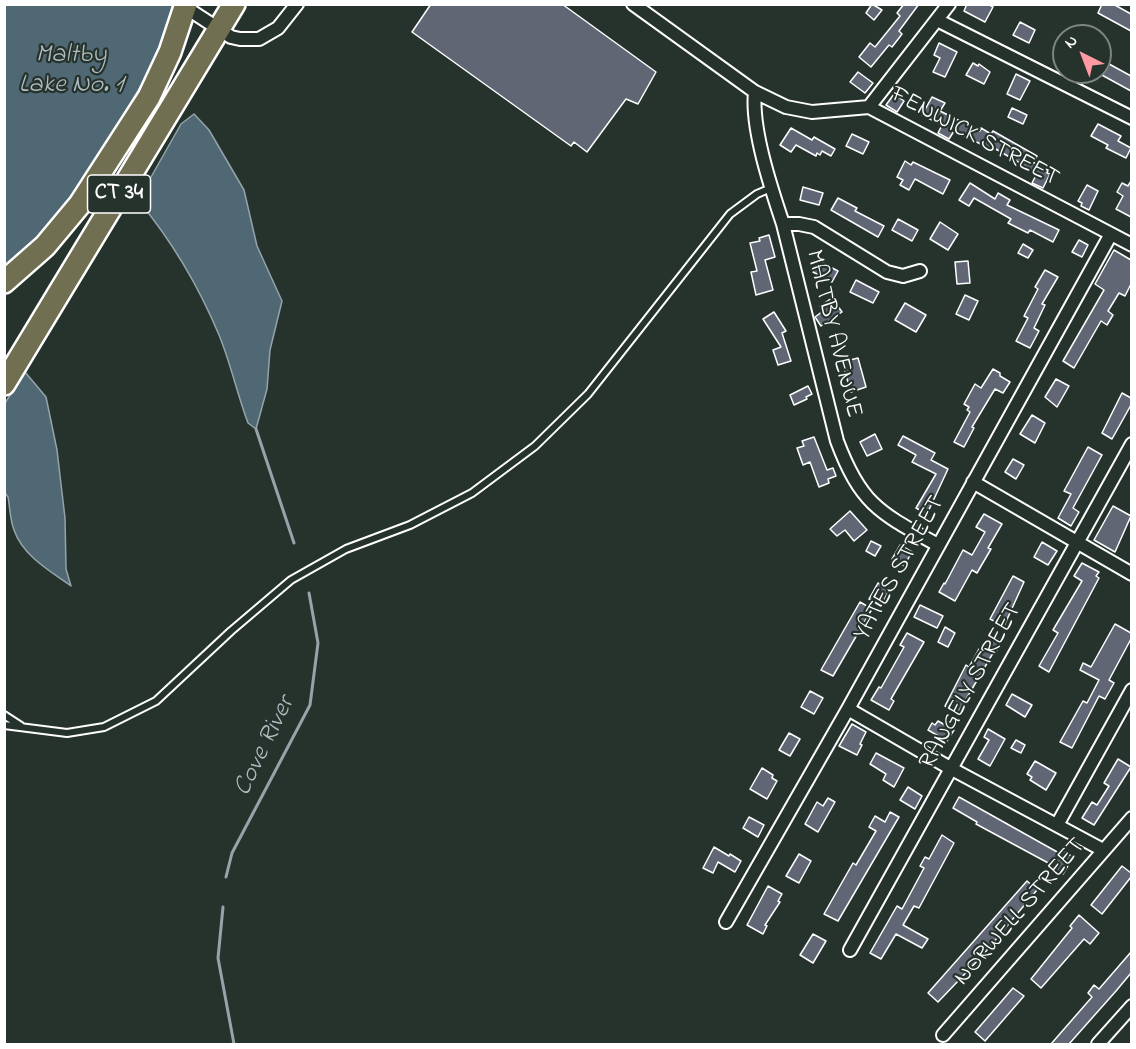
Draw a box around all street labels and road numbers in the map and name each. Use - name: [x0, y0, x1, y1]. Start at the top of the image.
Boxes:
- street label: FENWICK STREET: [885, 81, 1063, 195]
- road number: CT 34: [88, 175, 150, 213]
- street label: MALTBY AVENUE: [797, 247, 867, 421]
- street label: YATES STREET: [849, 492, 953, 646]
- street label: RANGELY STREET: [915, 599, 1029, 775]
- street label: NORWELL STREET: [949, 833, 1093, 993]

